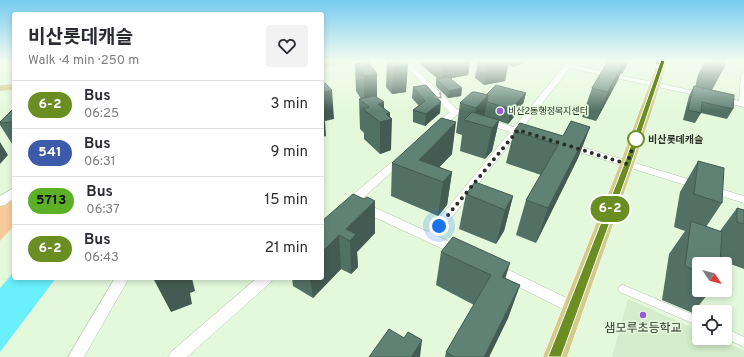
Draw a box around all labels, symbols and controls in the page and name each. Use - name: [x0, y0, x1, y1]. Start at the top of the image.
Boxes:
- button: heart: [266, 25, 308, 67]
- text: 비산롯데캐슬: [28, 26, 133, 50]
- text: Walk · 4 min · 250 m: [28, 53, 139, 69]
- text: Bus: [84, 87, 111, 106]
- one-way arrow: [434, 91, 442, 99]
- text: 3 min: [270, 95, 308, 114]
- text: 6-2: [39, 96, 61, 113]
- text: 06:25: [84, 106, 119, 122]
- marker: 비산2동행정복지센터: [495, 106, 505, 116]
- place label: 비산2동행정복지센터: [508, 106, 588, 117]
- marker: 비산롯데캐슬: [627, 130, 645, 148]
- place label: 비산롯데캐슬: [648, 134, 703, 147]
- text: Bus: [84, 135, 111, 154]
- text: 9 min: [271, 143, 308, 162]
- text: 541: [38, 144, 62, 161]
- text: 06:31: [84, 154, 116, 170]
- text: Bus: [86, 183, 113, 202]
- text: 15 min: [265, 191, 308, 210]
- text: 5713: [36, 192, 66, 209]
- line badge: 6-2: [587, 196, 633, 222]
- text: 6-2: [599, 200, 621, 217]
- text: 06:37: [86, 202, 120, 218]
- your location: [429, 216, 449, 236]
- text: Bus: [84, 231, 111, 250]
- text: 21 min: [265, 239, 308, 258]
- text: 6-2: [39, 240, 61, 257]
- text: 06:43: [84, 250, 119, 266]
- north arrow: [692, 257, 732, 297]
- map controls: [692, 257, 732, 345]
- button: locate: [692, 305, 732, 345]
- marker: 샘모루초등학교: [638, 310, 648, 320]
- place label: 샘모루초등학교: [604, 321, 682, 337]

